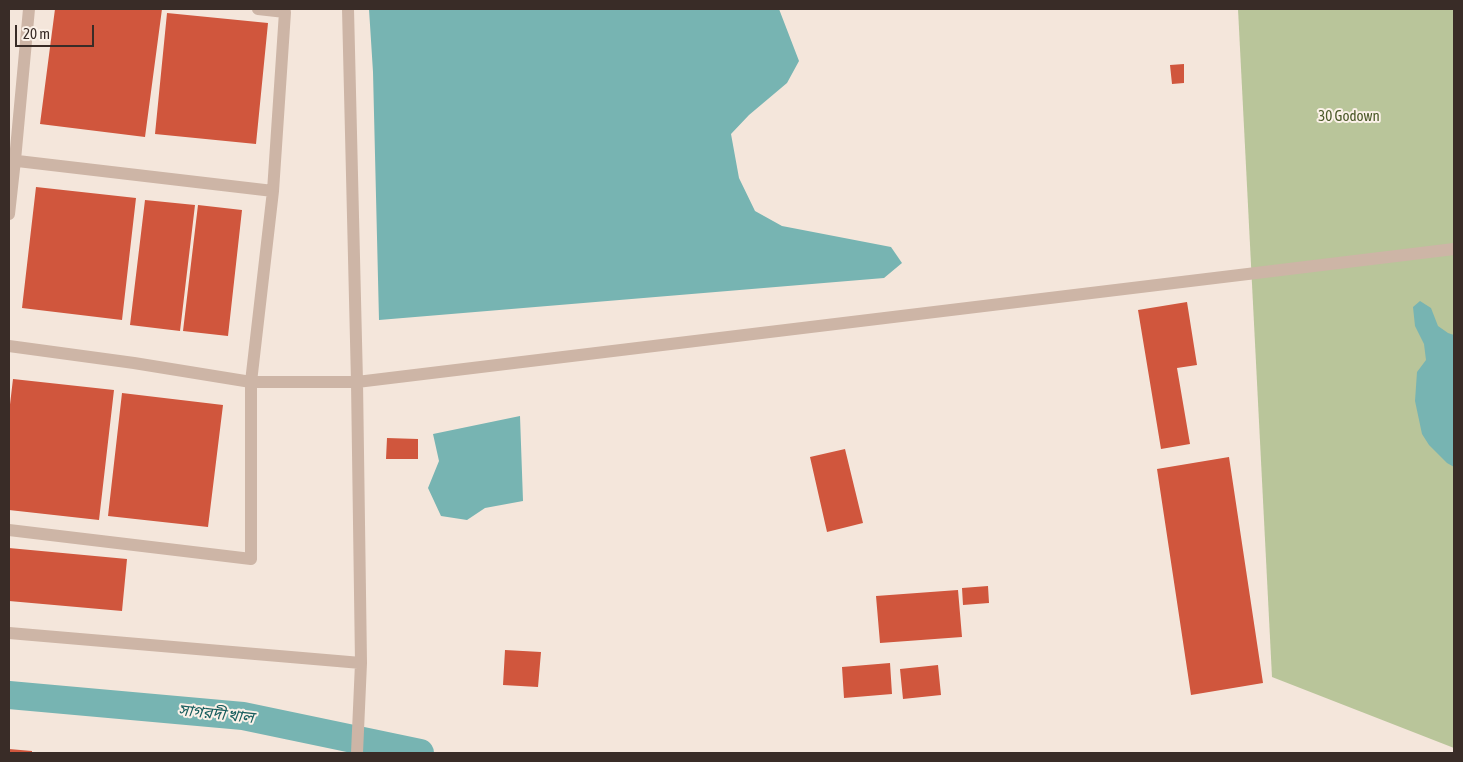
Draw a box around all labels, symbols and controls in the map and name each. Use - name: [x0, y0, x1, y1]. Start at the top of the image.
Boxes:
- scale bar: [18, 15, 96, 47]
- text: 20 m: [23, 25, 50, 42]
- park label: 30 Godown: [1318, 107, 1380, 125]
- water label: সাগরদী খাল: [177, 700, 255, 728]

